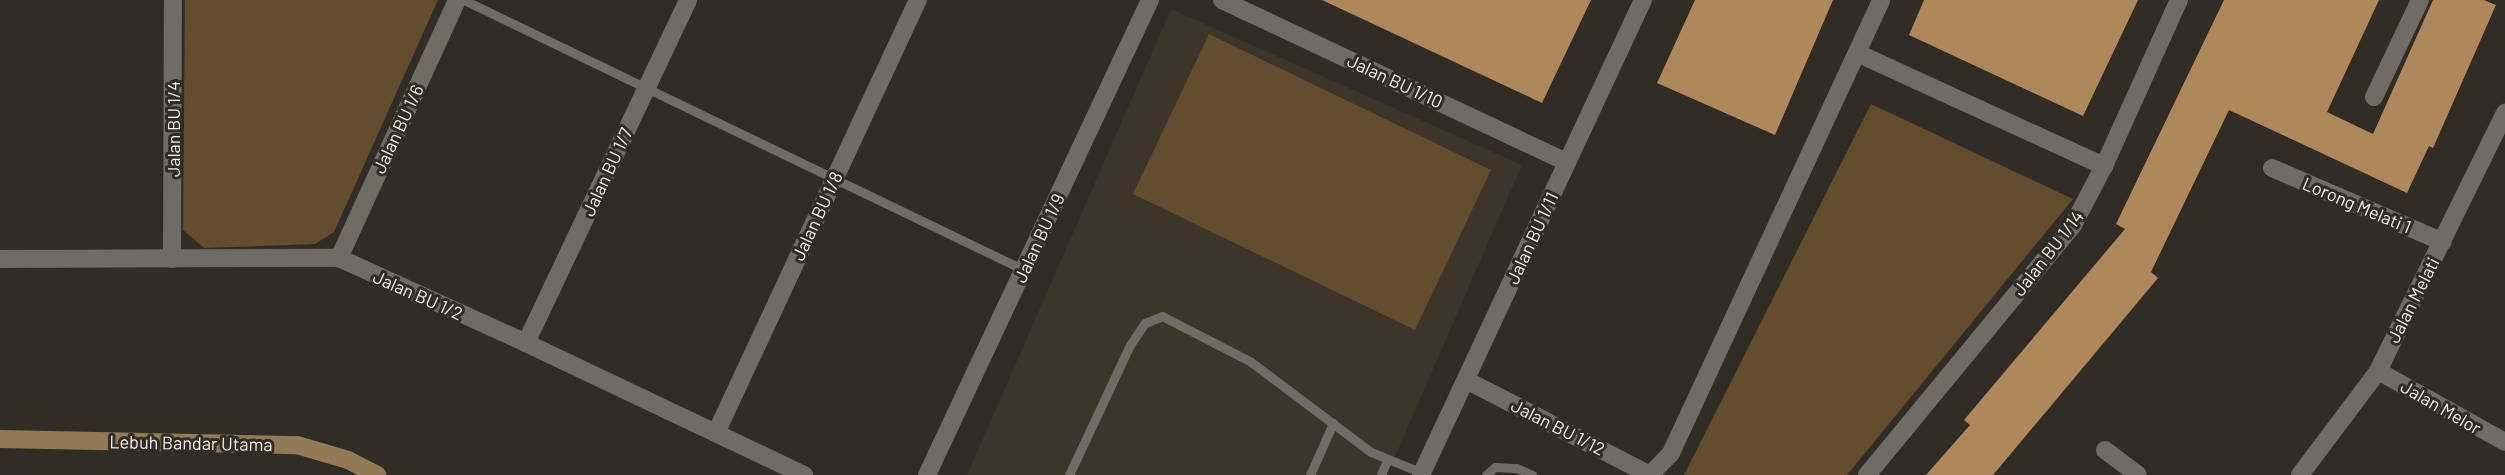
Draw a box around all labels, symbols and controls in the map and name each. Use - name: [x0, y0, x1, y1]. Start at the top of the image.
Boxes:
- street label: Jalan BU 1/10: [1344, 50, 1446, 112]
- street label: Jalan BU 1/4: [162, 81, 184, 177]
- street label: Jalan BU 1/6: [368, 81, 428, 177]
- street label: Jalan BU 1/7: [577, 124, 637, 220]
- street label: Jalan BU 1/8: [787, 168, 847, 264]
- street label: Lorong Melati 1: [2299, 172, 2415, 238]
- street label: Jalan BU 1/11: [1501, 189, 1563, 287]
- street label: Jalan BU 1/9: [1009, 190, 1069, 286]
- street label: Jalan BU 1/14: [2008, 206, 2088, 300]
- street label: Jalan Melati: [2382, 254, 2444, 346]
- street label: Jalan BU 1/2: [370, 266, 466, 324]
- street label: Jalan Melor: [2397, 375, 2485, 439]
- street label: Jalan BU 1/12: [1508, 394, 1608, 460]
- street label: Lebuh Bandar Utama: [109, 431, 273, 455]

